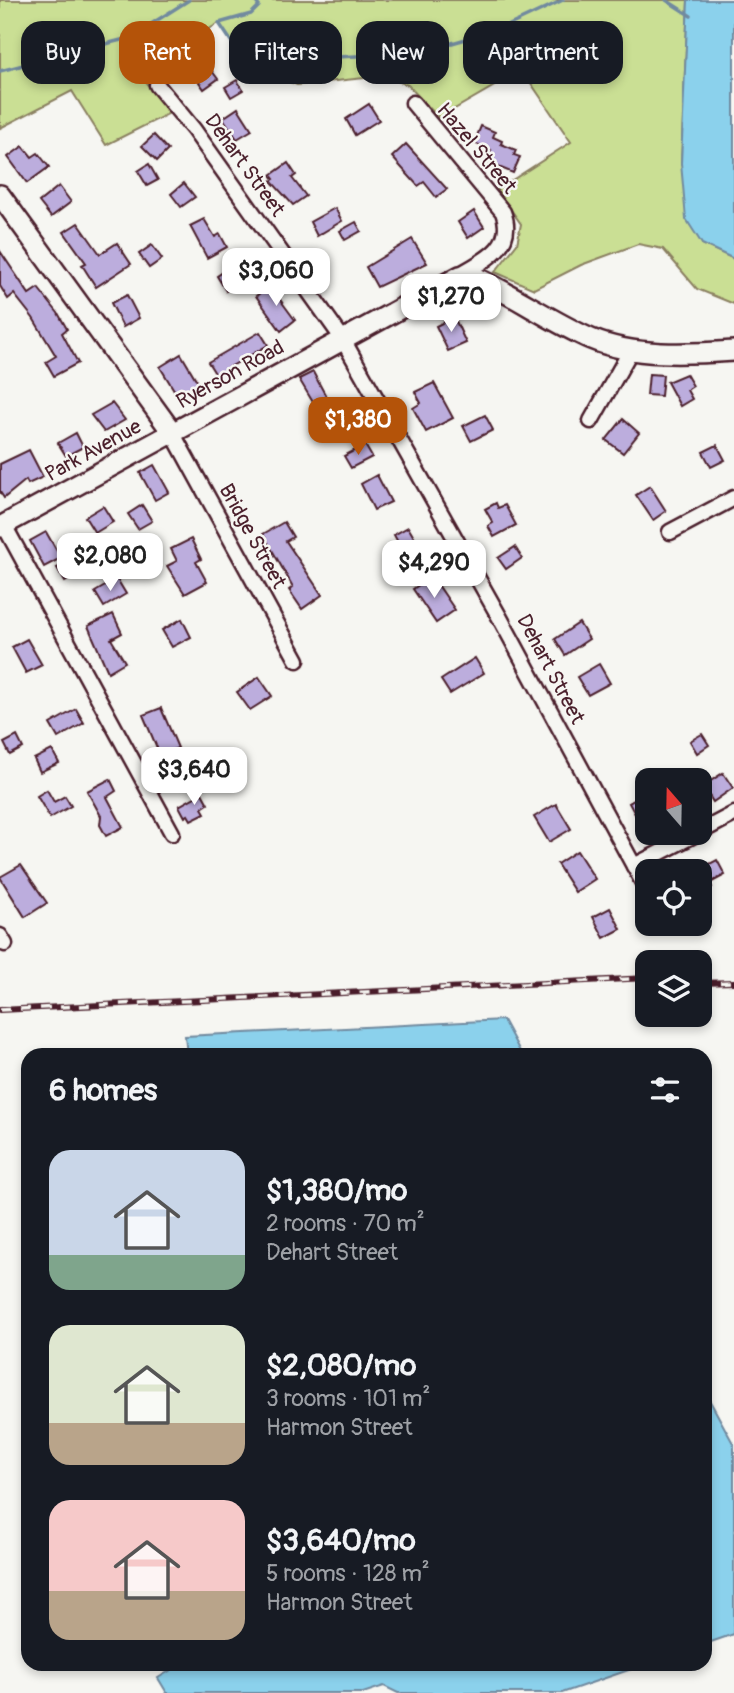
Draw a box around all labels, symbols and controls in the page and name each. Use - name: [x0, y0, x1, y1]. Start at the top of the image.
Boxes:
- chip: Buy: [21, 21, 105, 84]
- chip: Rent: [119, 21, 215, 84]
- chip: Filters: [229, 21, 342, 84]
- chip: New: [356, 21, 449, 84]
- chip: Apartment: [463, 21, 623, 84]
- street label: Hazel Street: [431, 97, 523, 200]
- street label: Dehart Street: [198, 109, 291, 222]
- pin: $3,060: [219, 248, 333, 308]
- text: $3,060: [238, 256, 314, 285]
- pin: $1,270: [394, 274, 508, 334]
- text: $1,270: [417, 282, 485, 311]
- street label: Ryerson Road: [172, 334, 289, 415]
- pin: $1,380: [301, 398, 415, 457]
- text: $1,380: [324, 405, 392, 434]
- street label: Park Avenue: [40, 413, 147, 488]
- street label: Bridge Street: [213, 479, 293, 594]
- pin: $2,080: [53, 534, 167, 593]
- pin: $4,290: [377, 540, 491, 600]
- text: $2,080: [73, 541, 147, 570]
- text: $4,290: [398, 548, 470, 577]
- street label: Dehart Street: [510, 610, 591, 729]
- pin: $3,640: [137, 748, 251, 807]
- text: $3,640: [157, 755, 231, 784]
- north arrow: [635, 768, 712, 845]
- map controls: [635, 768, 712, 1027]
- button: locate: [635, 859, 712, 936]
- button: layers: [635, 950, 712, 1027]
- icon: filters: [646, 1071, 684, 1109]
- text: 6 homes: [49, 1072, 157, 1109]
- text: $1,380/mo: [266, 1172, 407, 1209]
- icon: home: [105, 1178, 189, 1262]
- text: 2 rooms · 70 m²: [266, 1209, 425, 1238]
- text: Dehart Street: [266, 1238, 398, 1267]
- text: $2,080/mo: [266, 1347, 416, 1384]
- icon: home: [105, 1353, 189, 1437]
- text: 3 rooms · 101 m²: [266, 1384, 430, 1413]
- text: Harmon Street: [266, 1413, 412, 1442]
- text: $3,640/mo: [266, 1522, 416, 1559]
- icon: home: [105, 1528, 189, 1612]
- text: 5 rooms · 128 m²: [266, 1559, 430, 1588]
- text: Harmon Street: [266, 1588, 412, 1617]

